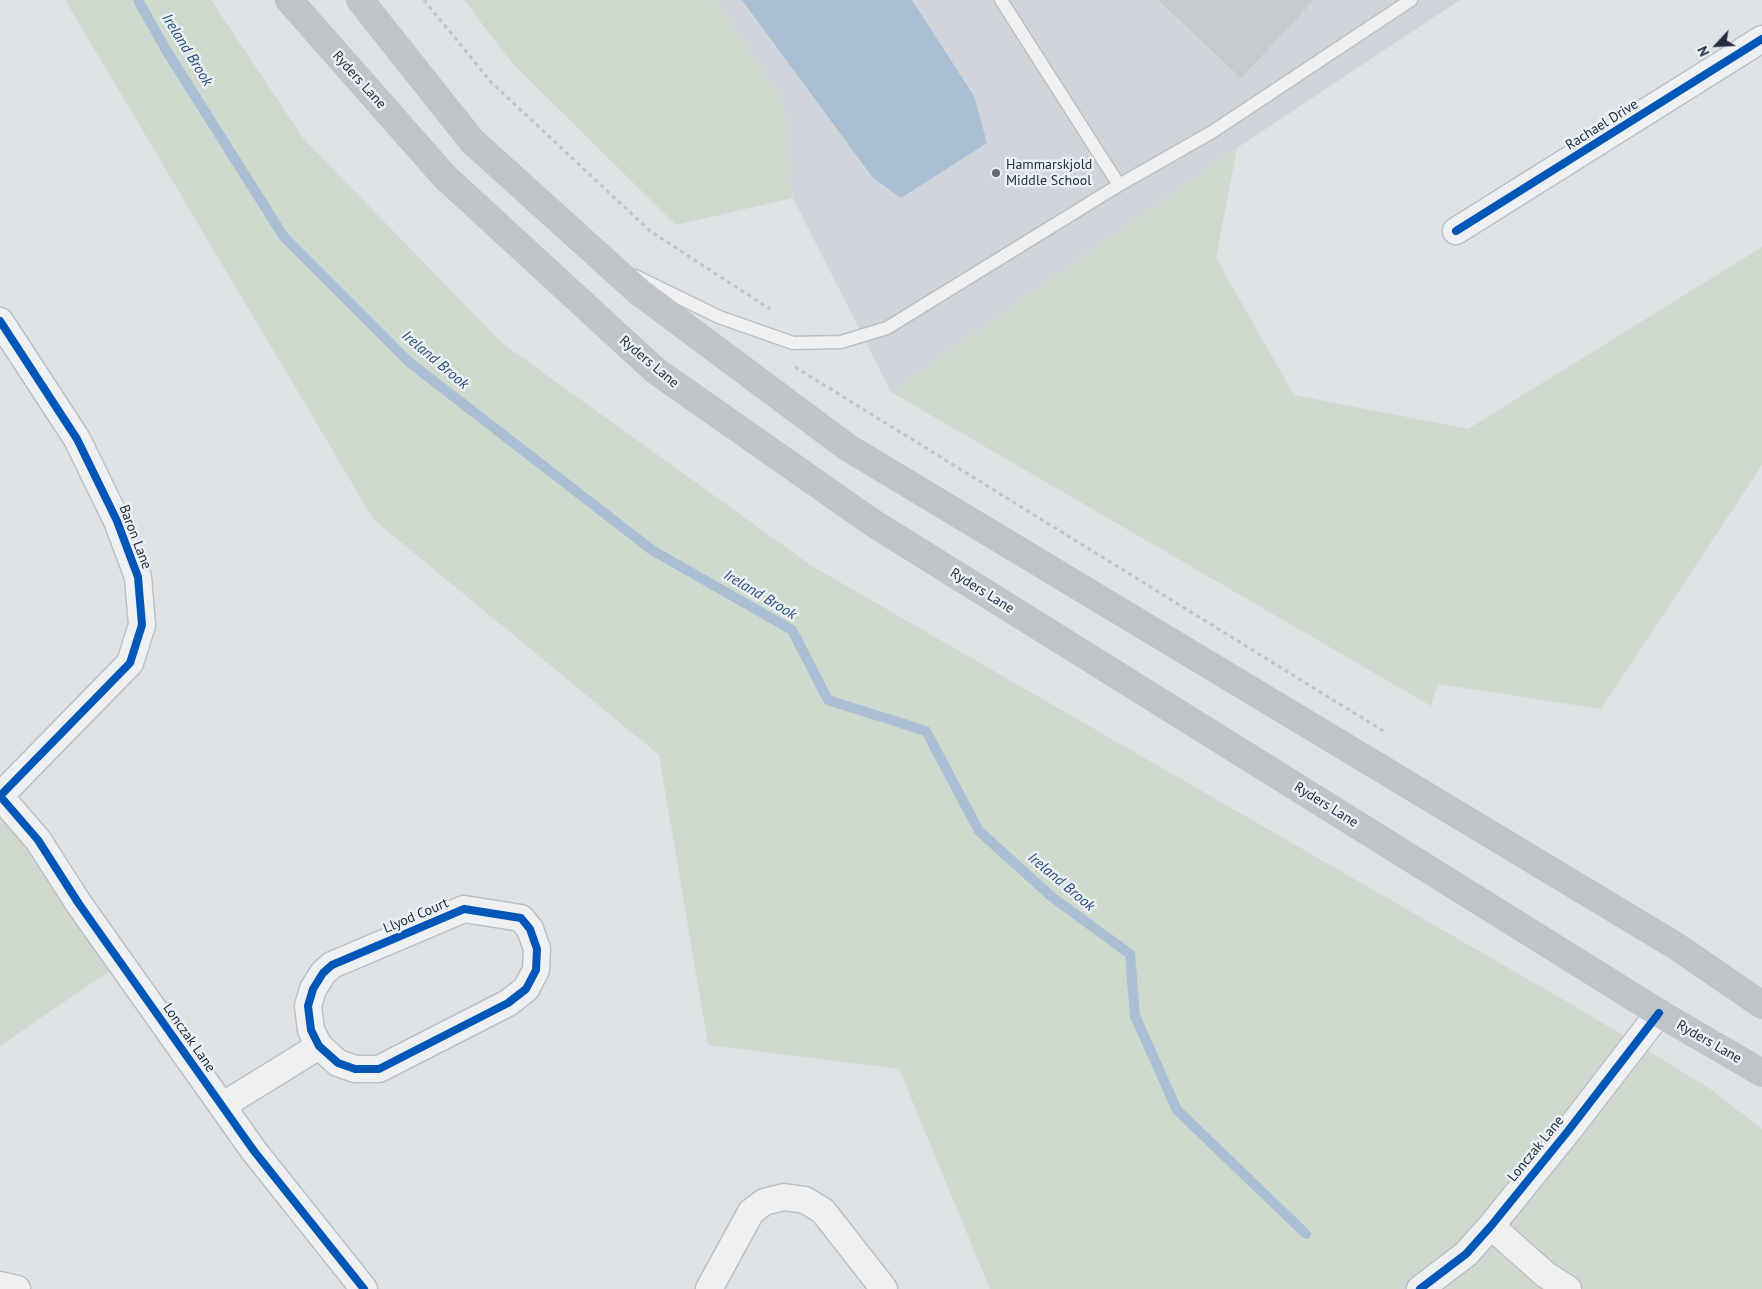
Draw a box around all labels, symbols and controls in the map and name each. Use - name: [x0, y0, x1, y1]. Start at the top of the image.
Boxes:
- water label: Ireland Brook: [158, 11, 216, 89]
- north arrow: [1692, 20, 1742, 70]
- text: N: [1693, 43, 1714, 59]
- street label: Ryders Lane: [329, 48, 389, 112]
- street label: Rachael Drive: [1563, 96, 1641, 154]
- place label: Hammarskjold Middle School: [1006, 157, 1092, 190]
- marker: Hammarskjold Middle School: [990, 167, 1002, 179]
- water label: Ireland Brook: [398, 327, 472, 393]
- street label: Ryders Lane: [616, 332, 682, 392]
- street label: Baron Lane: [115, 503, 155, 571]
- street label: Ryders Lane: [947, 565, 1017, 617]
- water label: Ireland Brook: [720, 566, 800, 624]
- street label: Ryders Lane: [1291, 779, 1361, 831]
- water label: Ireland Brook: [1024, 849, 1098, 915]
- street label: Llyod Court: [381, 895, 451, 937]
- street label: Lonczak Lane: [159, 1000, 219, 1076]
- street label: Ryders Lane: [1674, 1017, 1744, 1067]
- street label: Lonczak Lane: [1504, 1113, 1568, 1185]

